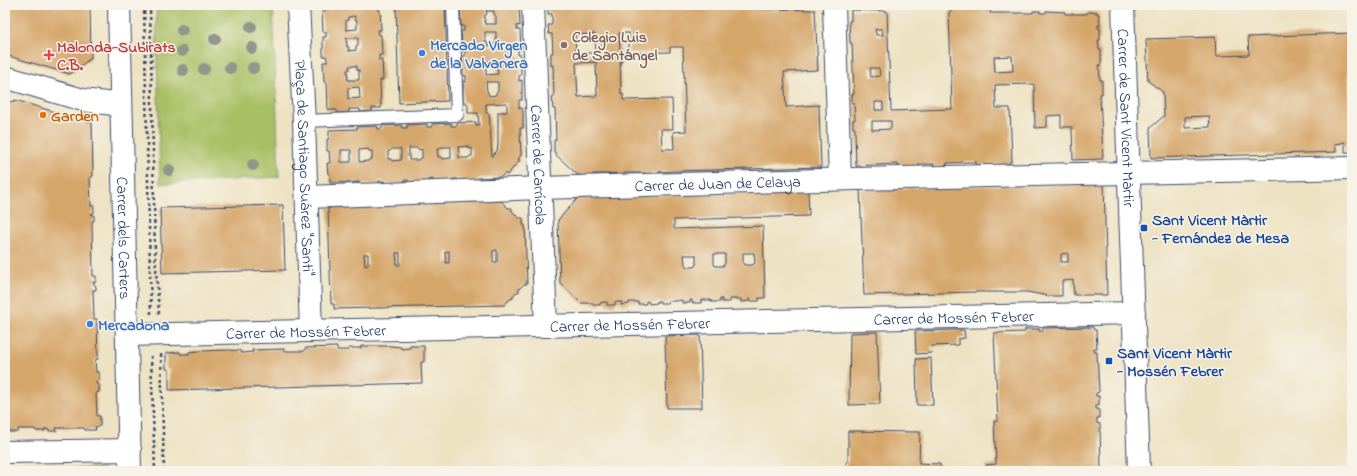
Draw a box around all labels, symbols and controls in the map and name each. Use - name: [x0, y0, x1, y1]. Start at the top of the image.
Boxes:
- place label: Colegio Luis de Santángel: [572, 26, 658, 69]
- street label: Carrer de Sant Vicent Màrtir: [1110, 28, 1140, 208]
- place label: Mercado Virgen de la Valvanera: [430, 34, 528, 76]
- place label: Malonda-Subirats C.B.: [57, 36, 176, 78]
- marker: Colegio Luis de Santángel: [559, 40, 569, 50]
- marker: Mercado Virgen de la Valvanera: [417, 48, 427, 58]
- marker: Malonda-Subirats C.B.: [44, 50, 54, 60]
- street label: Plaça de Santiago Suárez "Santi": [287, 59, 319, 276]
- street label: Carrer de Carrícola: [523, 104, 552, 226]
- place label: Garden: [51, 105, 99, 129]
- marker: Garden: [38, 110, 48, 120]
- street label: Carrer de Juan de Celaya: [634, 171, 801, 199]
- street label: Carrer dels Carters: [109, 176, 136, 300]
- place label: Sant Vicent Màrtir - Fernández de Mesa: [1151, 209, 1289, 251]
- marker: Sant Vicent Màrtir - Fernández de Mesa: [1139, 223, 1149, 233]
- street label: Carrer de Mossén Febrer: [873, 305, 1034, 333]
- street label: Carrer de Mossén Febrer: [550, 312, 710, 340]
- place label: Mercadona: [98, 314, 170, 338]
- marker: Mercadona: [85, 319, 95, 329]
- street label: Carrer de Mossén Febrer: [226, 319, 386, 347]
- place label: Sant Vicent Màrtir - Mossén Febrer: [1116, 342, 1233, 384]
- marker: Sant Vicent Màrtir - Mossén Febrer: [1104, 356, 1114, 366]

